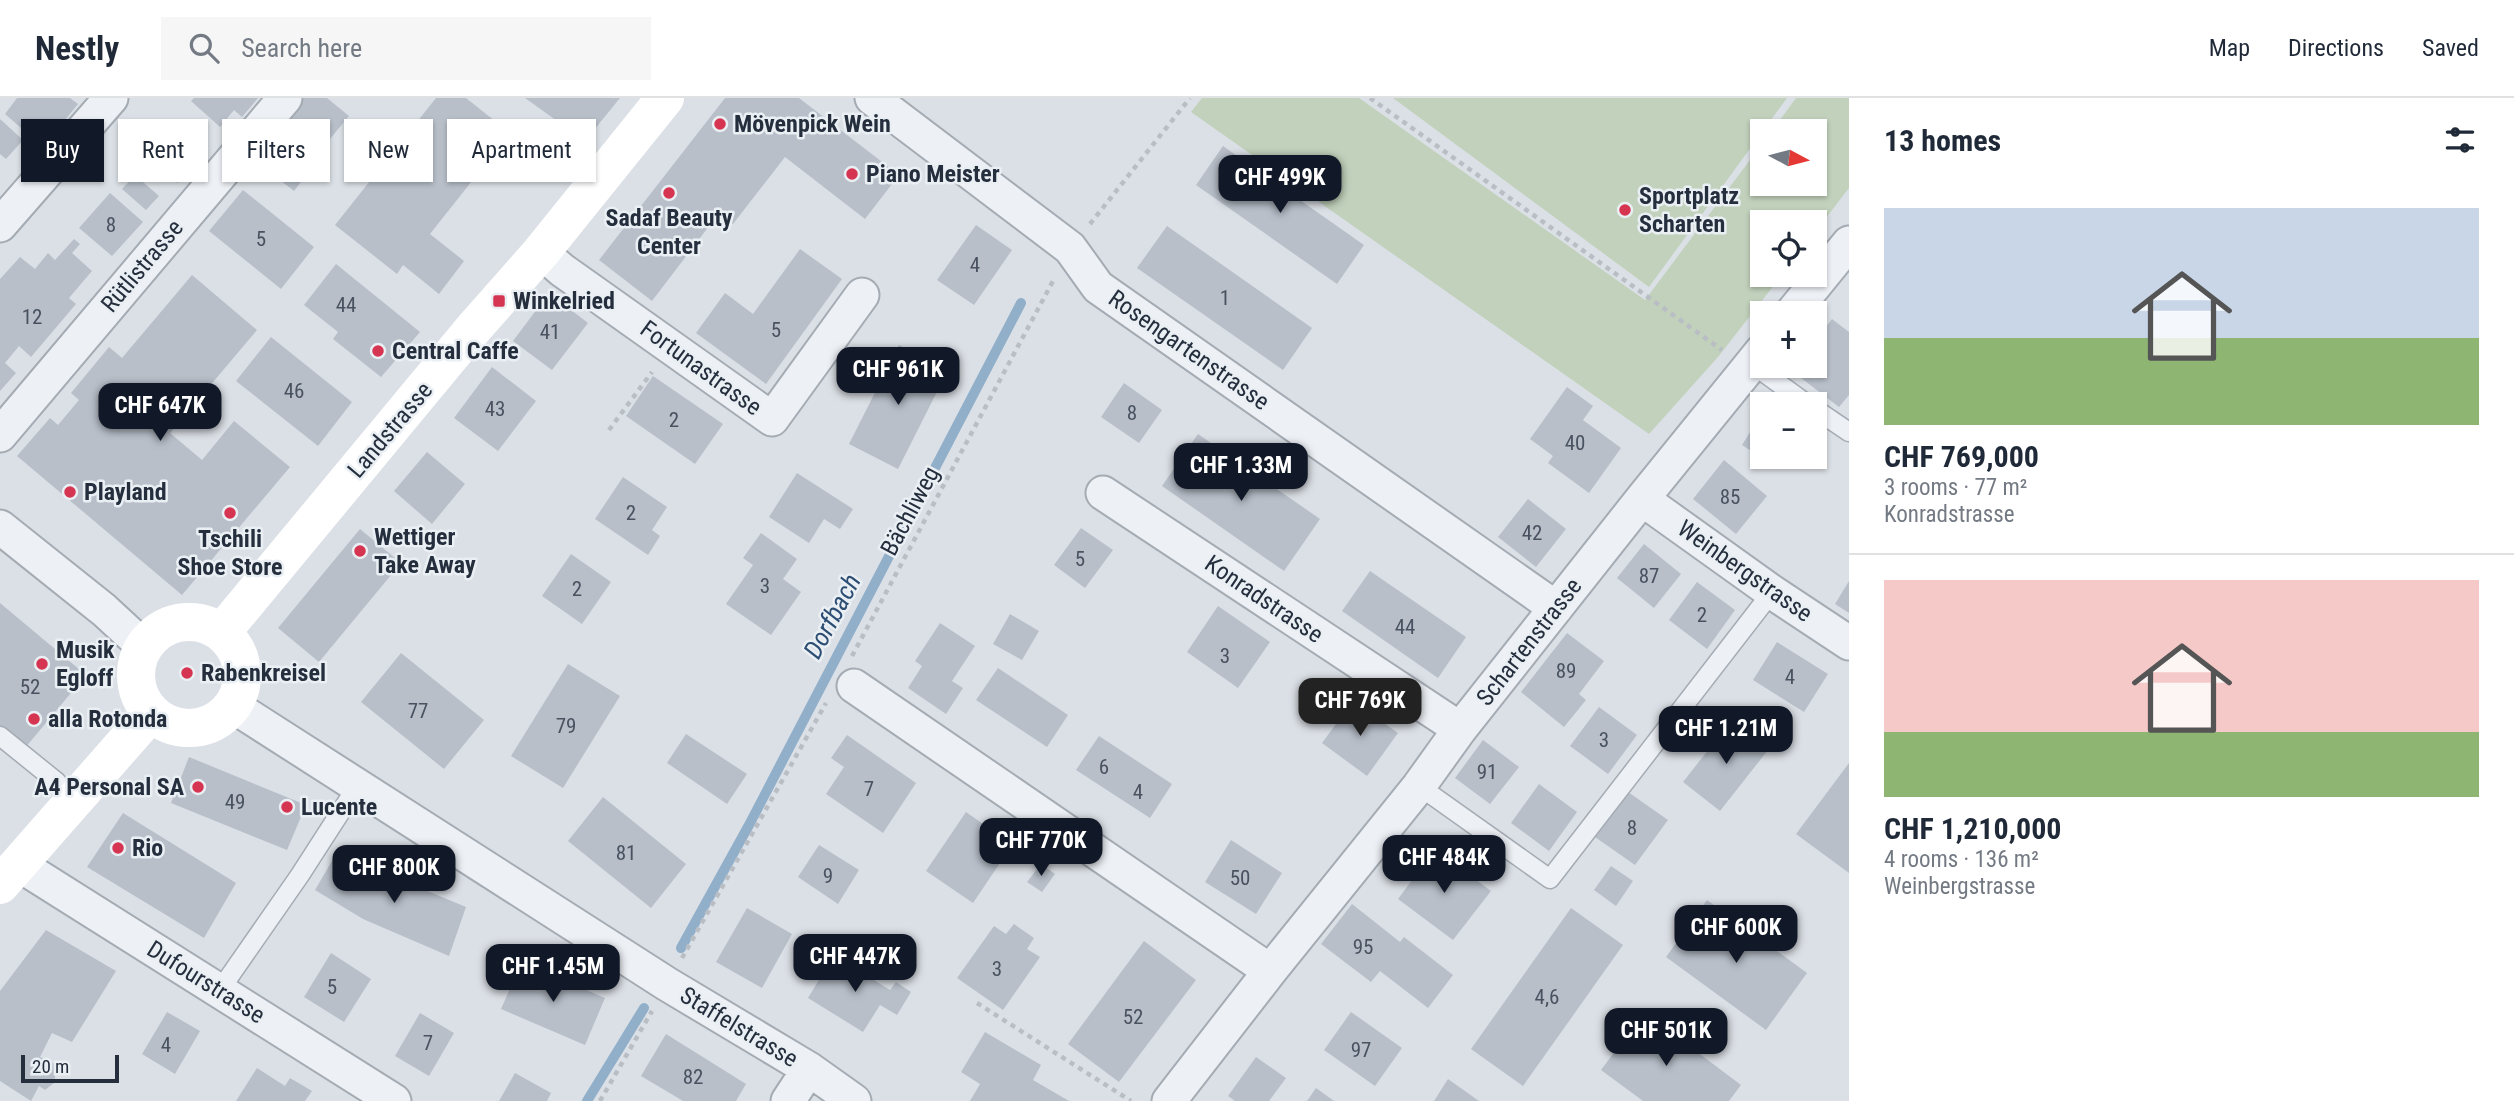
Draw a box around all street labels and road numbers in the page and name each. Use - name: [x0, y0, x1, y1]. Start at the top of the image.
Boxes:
- street label: Rütlistrasse: [95, 214, 189, 318]
- street label: Rosengartenstrasse: [1103, 284, 1275, 416]
- street label: Fortunastrasse: [635, 315, 767, 421]
- street label: Landstrasse: [342, 377, 438, 483]
- street label: Bächliweg: [875, 462, 945, 560]
- street label: Weinbergstrasse: [1672, 514, 1818, 628]
- street label: Konradstrasse: [1200, 549, 1328, 649]
- street label: Schartenstrasse: [1471, 573, 1587, 711]
- street label: Dufourstrasse: [142, 935, 270, 1029]
- street label: Staffelstrasse: [675, 981, 803, 1073]

